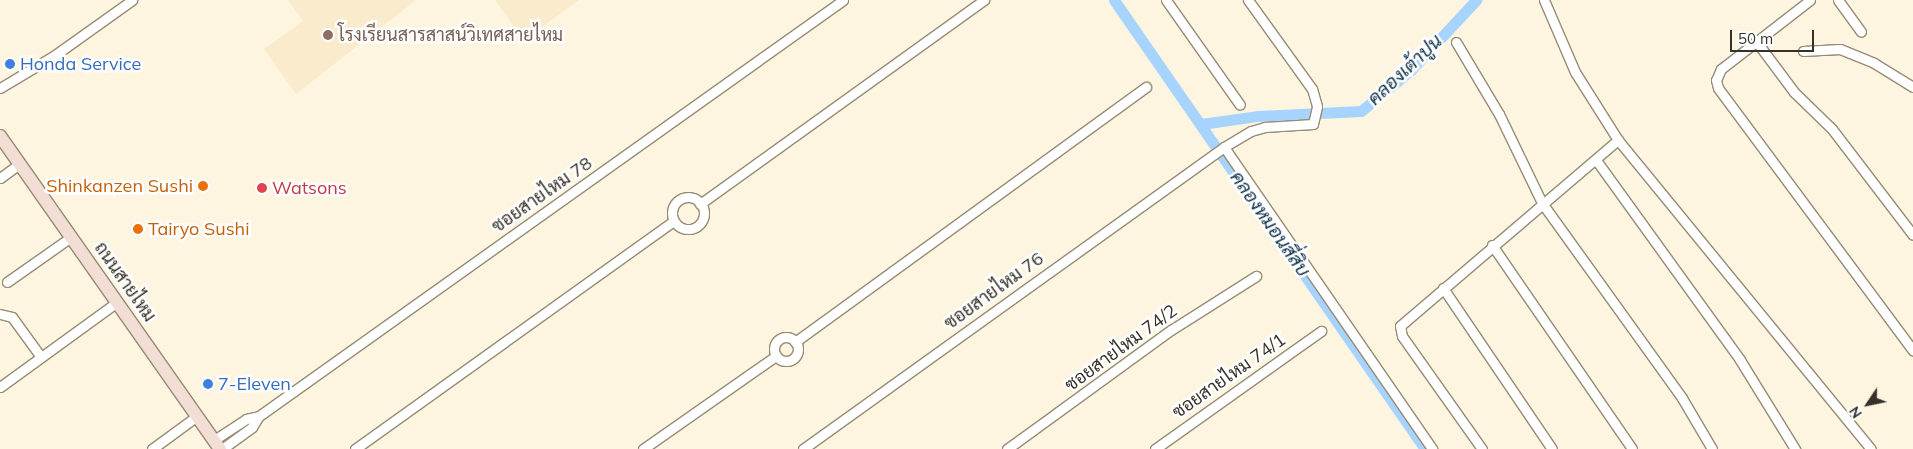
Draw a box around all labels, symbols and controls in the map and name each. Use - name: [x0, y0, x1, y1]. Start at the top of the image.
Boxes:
- scale bar: [1733, 20, 1817, 52]
- place label: โรงเรียนสารสาสน์วิเทศสายไหม: [338, 24, 563, 46]
- marker: โรงเรียนสารสาสน์วิเทศสายไหม: [322, 29, 334, 41]
- text: 50 m: [1738, 29, 1773, 48]
- water label: คลองเต้าปูน: [1363, 30, 1447, 110]
- place label: Honda Service: [20, 53, 141, 75]
- marker: Honda Service: [4, 58, 16, 70]
- street label: ซอยสายไหม 78: [488, 153, 596, 237]
- water label: คลองหมอนสี่สิบ: [1225, 167, 1315, 281]
- place label: Shinkanzen Sushi: [46, 175, 193, 197]
- place label: Watsons: [272, 177, 347, 199]
- marker: Shinkanzen Sushi: [197, 180, 209, 192]
- marker: Watsons: [256, 182, 268, 194]
- place label: Tairyo Sushi: [148, 218, 249, 240]
- marker: Tairyo Sushi: [132, 223, 144, 235]
- street label: ถนนสายไหม: [90, 238, 160, 326]
- street label: ซอยสายไหม 76: [940, 248, 1048, 334]
- street label: ซอยสายไหม 74/2: [1061, 300, 1181, 396]
- street label: ซอยสายไหม 74/1: [1168, 329, 1290, 423]
- place label: 7-Eleven: [218, 373, 291, 395]
- marker: 7-Eleven: [202, 378, 214, 390]
- north arrow: [1843, 379, 1893, 429]
- text: N: [1845, 403, 1866, 422]

